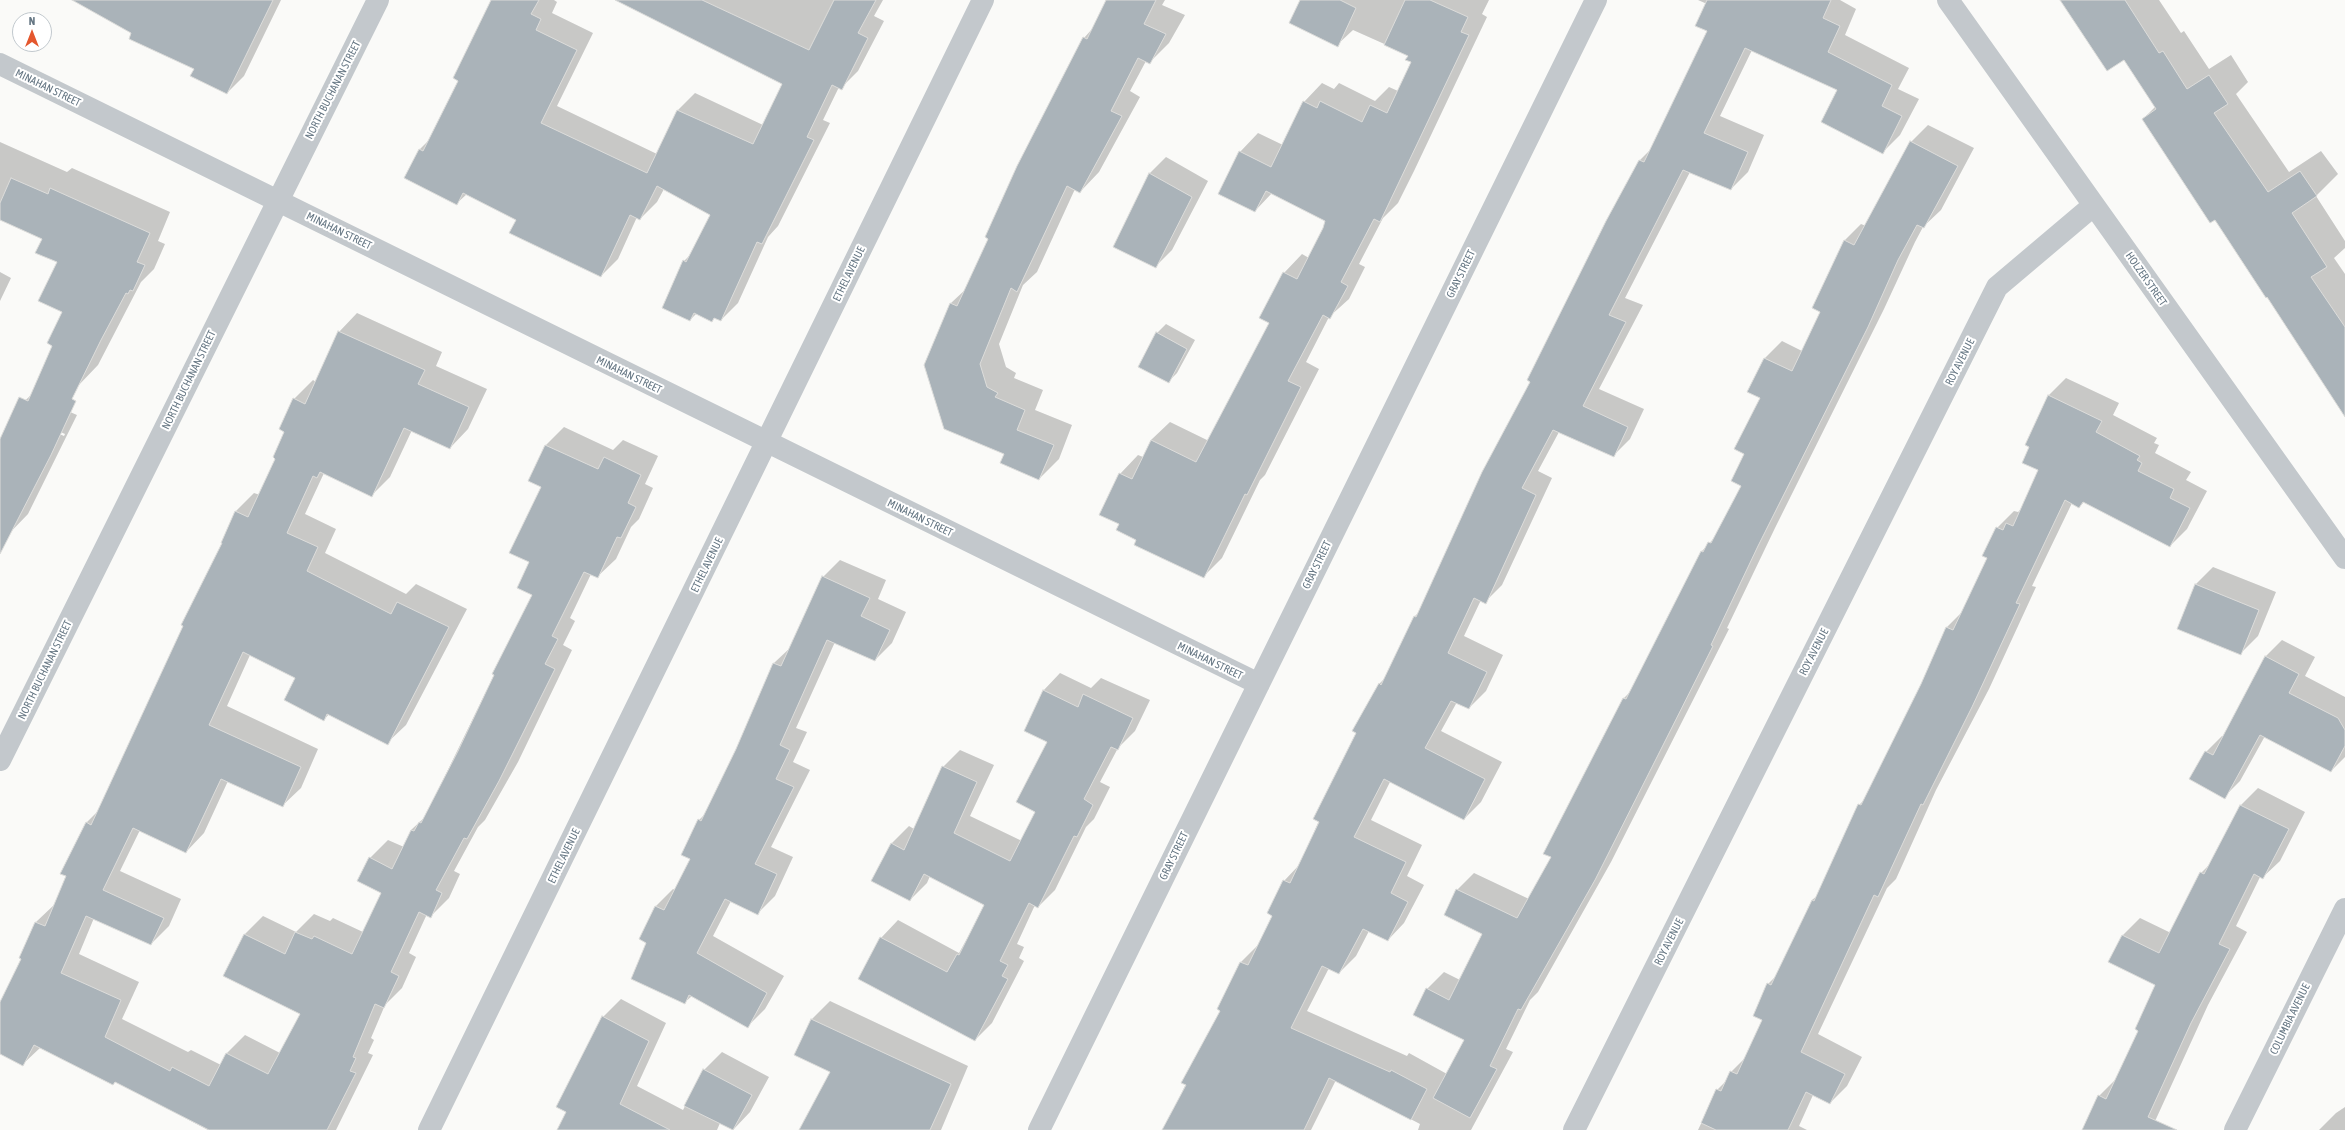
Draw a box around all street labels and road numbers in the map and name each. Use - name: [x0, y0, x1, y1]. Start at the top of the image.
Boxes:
- street label: NORTH BUCHANAN STREET: [302, 39, 364, 141]
- street label: MINAHAN STREET: [13, 67, 83, 109]
- street label: MINAHAN STREET: [304, 210, 374, 252]
- street label: ETHEL AVENUE: [830, 244, 868, 304]
- street label: GRAY STREET: [1444, 248, 1478, 300]
- street label: HOLZER STREET: [2123, 249, 2169, 309]
- street label: NORTH BUCHANAN STREET: [159, 328, 219, 432]
- street label: ROY AVENUE: [1943, 336, 1977, 388]
- street label: MINAHAN STREET: [594, 354, 664, 396]
- street label: MINAHAN STREET: [885, 497, 955, 539]
- street label: ETHEL AVENUE: [688, 535, 726, 595]
- street label: GRAY STREET: [1300, 539, 1334, 591]
- street label: NORTH BUCHANAN STREET: [15, 618, 75, 722]
- street label: ROY AVENUE: [1797, 626, 1831, 678]
- street label: MINAHAN STREET: [1175, 640, 1245, 682]
- street label: ETHEL AVENUE: [545, 826, 583, 886]
- street label: GRAY STREET: [1157, 830, 1191, 882]
- street label: ROY AVENUE: [1652, 916, 1686, 968]
- street label: COLUMBIA AVENUE: [2267, 981, 2313, 1057]

